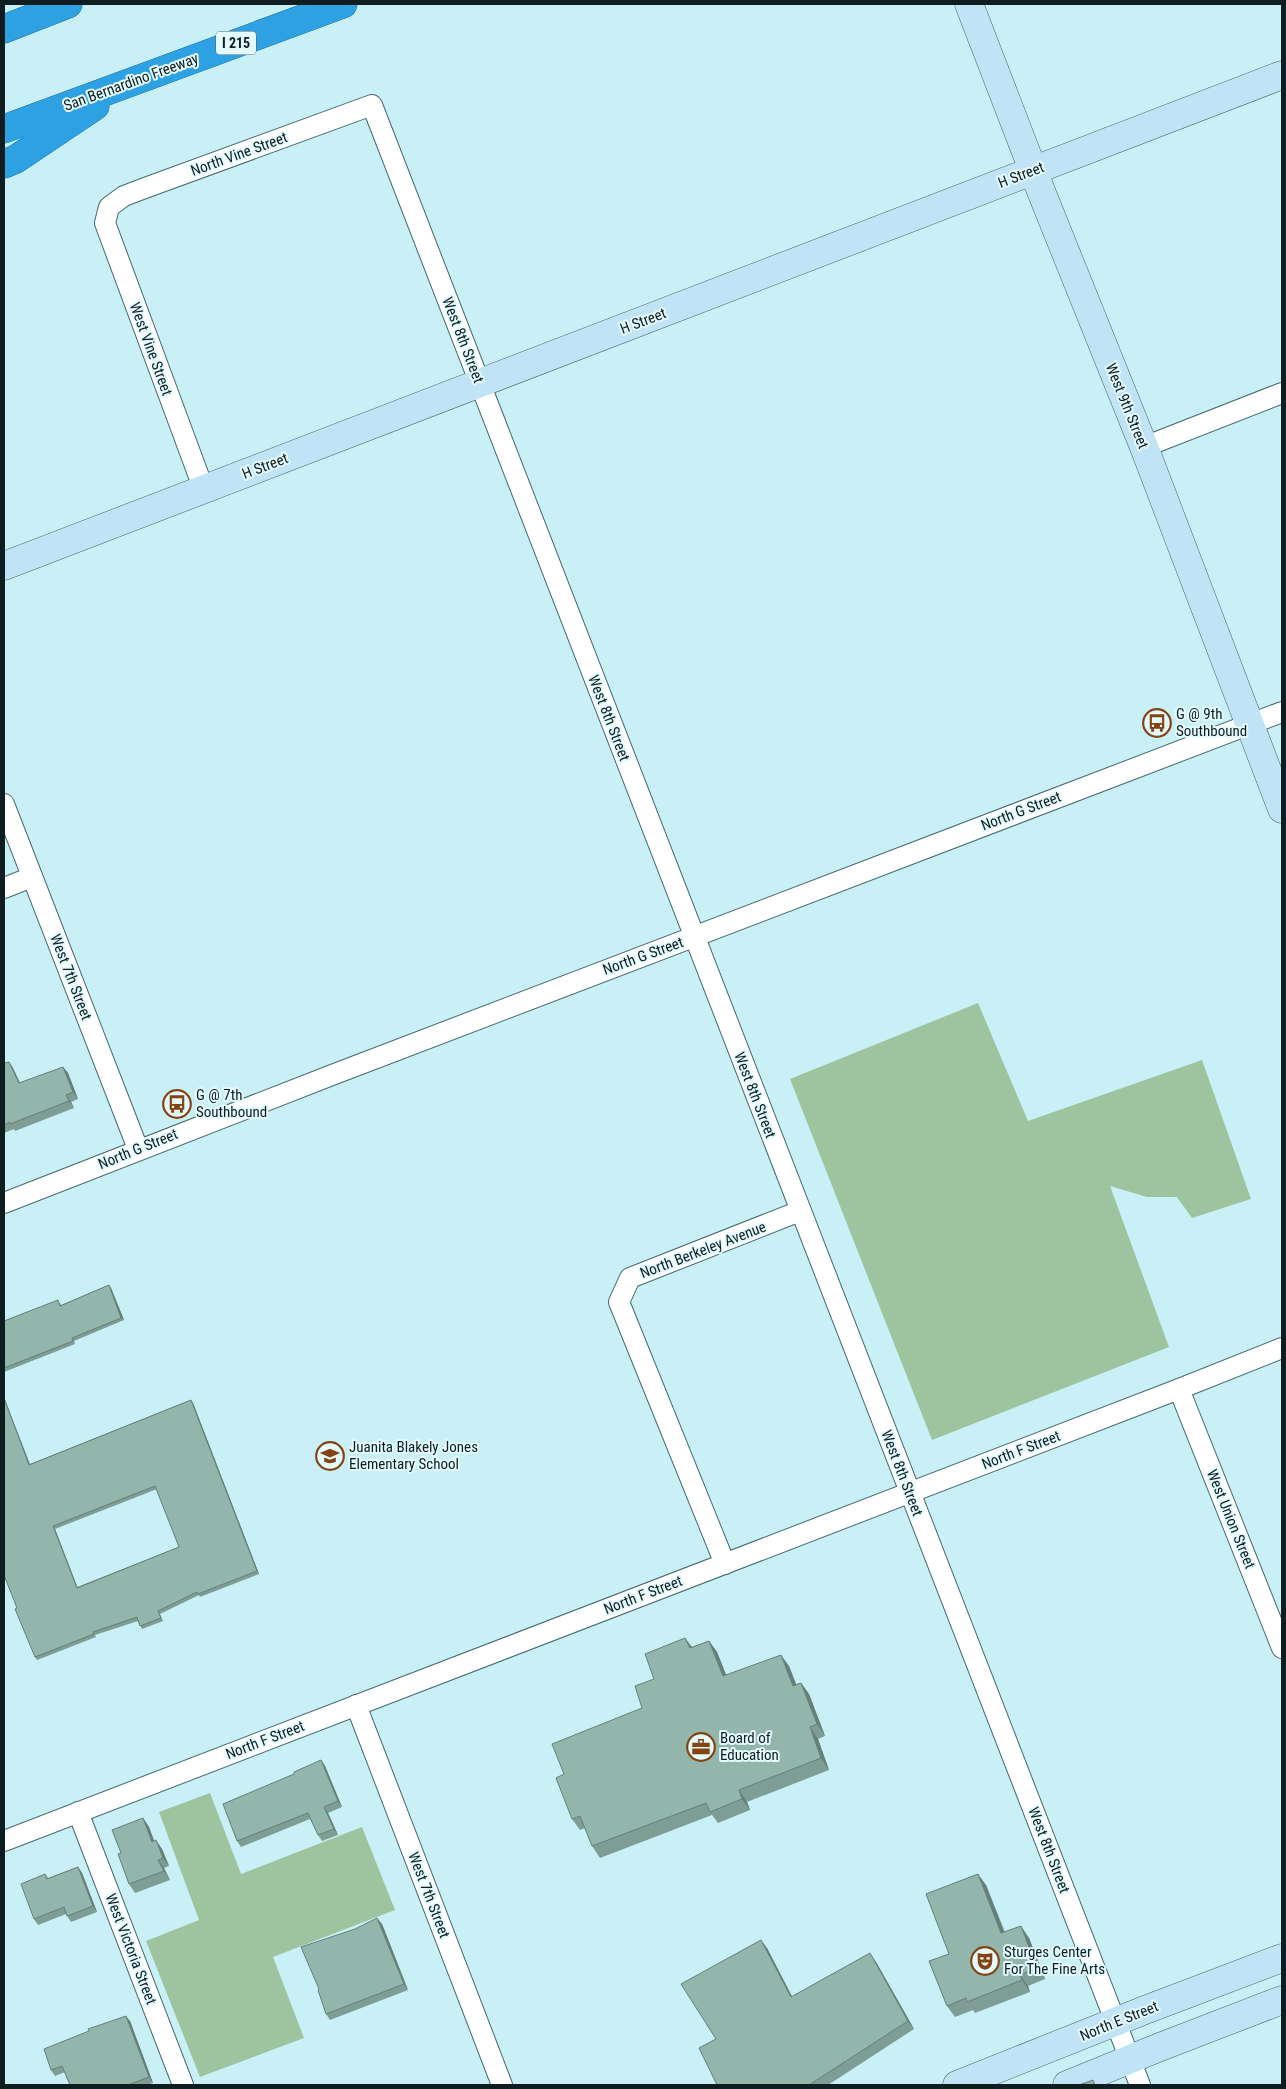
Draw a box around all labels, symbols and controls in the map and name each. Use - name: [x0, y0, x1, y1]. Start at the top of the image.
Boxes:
- road number: I 215: [216, 32, 256, 54]
- street label: San Bernardino Freeway: [61, 49, 201, 115]
- street label: North Vine Street: [188, 128, 290, 180]
- street label: H Street: [995, 158, 1047, 192]
- street label: West 8th Street: [438, 294, 488, 386]
- street label: West Vine Street: [126, 300, 176, 398]
- street label: H Street: [617, 304, 669, 338]
- street label: West 9th Street: [1102, 361, 1152, 451]
- street label: H Street: [239, 449, 291, 483]
- street label: West 8th Street: [584, 672, 634, 764]
- place label: G @ 9th Southbound: [1176, 705, 1247, 740]
- bus stop icon: G @ 9th Southbound: [1142, 708, 1172, 738]
- street label: North G Street: [978, 787, 1064, 835]
- street label: West 7th Street: [46, 931, 96, 1023]
- street label: North G Street: [600, 933, 686, 979]
- street label: West 8th Street: [730, 1049, 780, 1141]
- place label: G @ 7th Southbound: [196, 1086, 267, 1121]
- bus stop icon: G @ 7th Southbound: [162, 1089, 192, 1119]
- street label: North G Street: [96, 1125, 180, 1173]
- street label: North Berkeley Avenue: [637, 1218, 769, 1282]
- street label: West 8th Street: [877, 1427, 927, 1519]
- street label: North F Street: [979, 1427, 1063, 1473]
- place label: Juanita Blakely Jones Elementary School: [349, 1438, 478, 1473]
- school or university icon: Juanita Blakely Jones Elementary School: [315, 1441, 345, 1471]
- street label: West Union Street: [1203, 1467, 1259, 1571]
- street label: North F Street: [601, 1572, 685, 1618]
- street label: North F Street: [223, 1717, 307, 1763]
- place label: Board of Education: [720, 1729, 779, 1764]
- office icon: Board of Education: [686, 1732, 716, 1762]
- street label: West 8th Street: [1024, 1804, 1074, 1896]
- street label: West 7th Street: [404, 1849, 454, 1941]
- street label: West Victoria Street: [102, 1891, 160, 2007]
- place label: Sturges Center For The Fine Arts: [1004, 1943, 1105, 1978]
- theatre icon: Sturges Center For The Fine Arts: [970, 1946, 1000, 1976]
- street label: North E Street: [1077, 1997, 1161, 2045]

